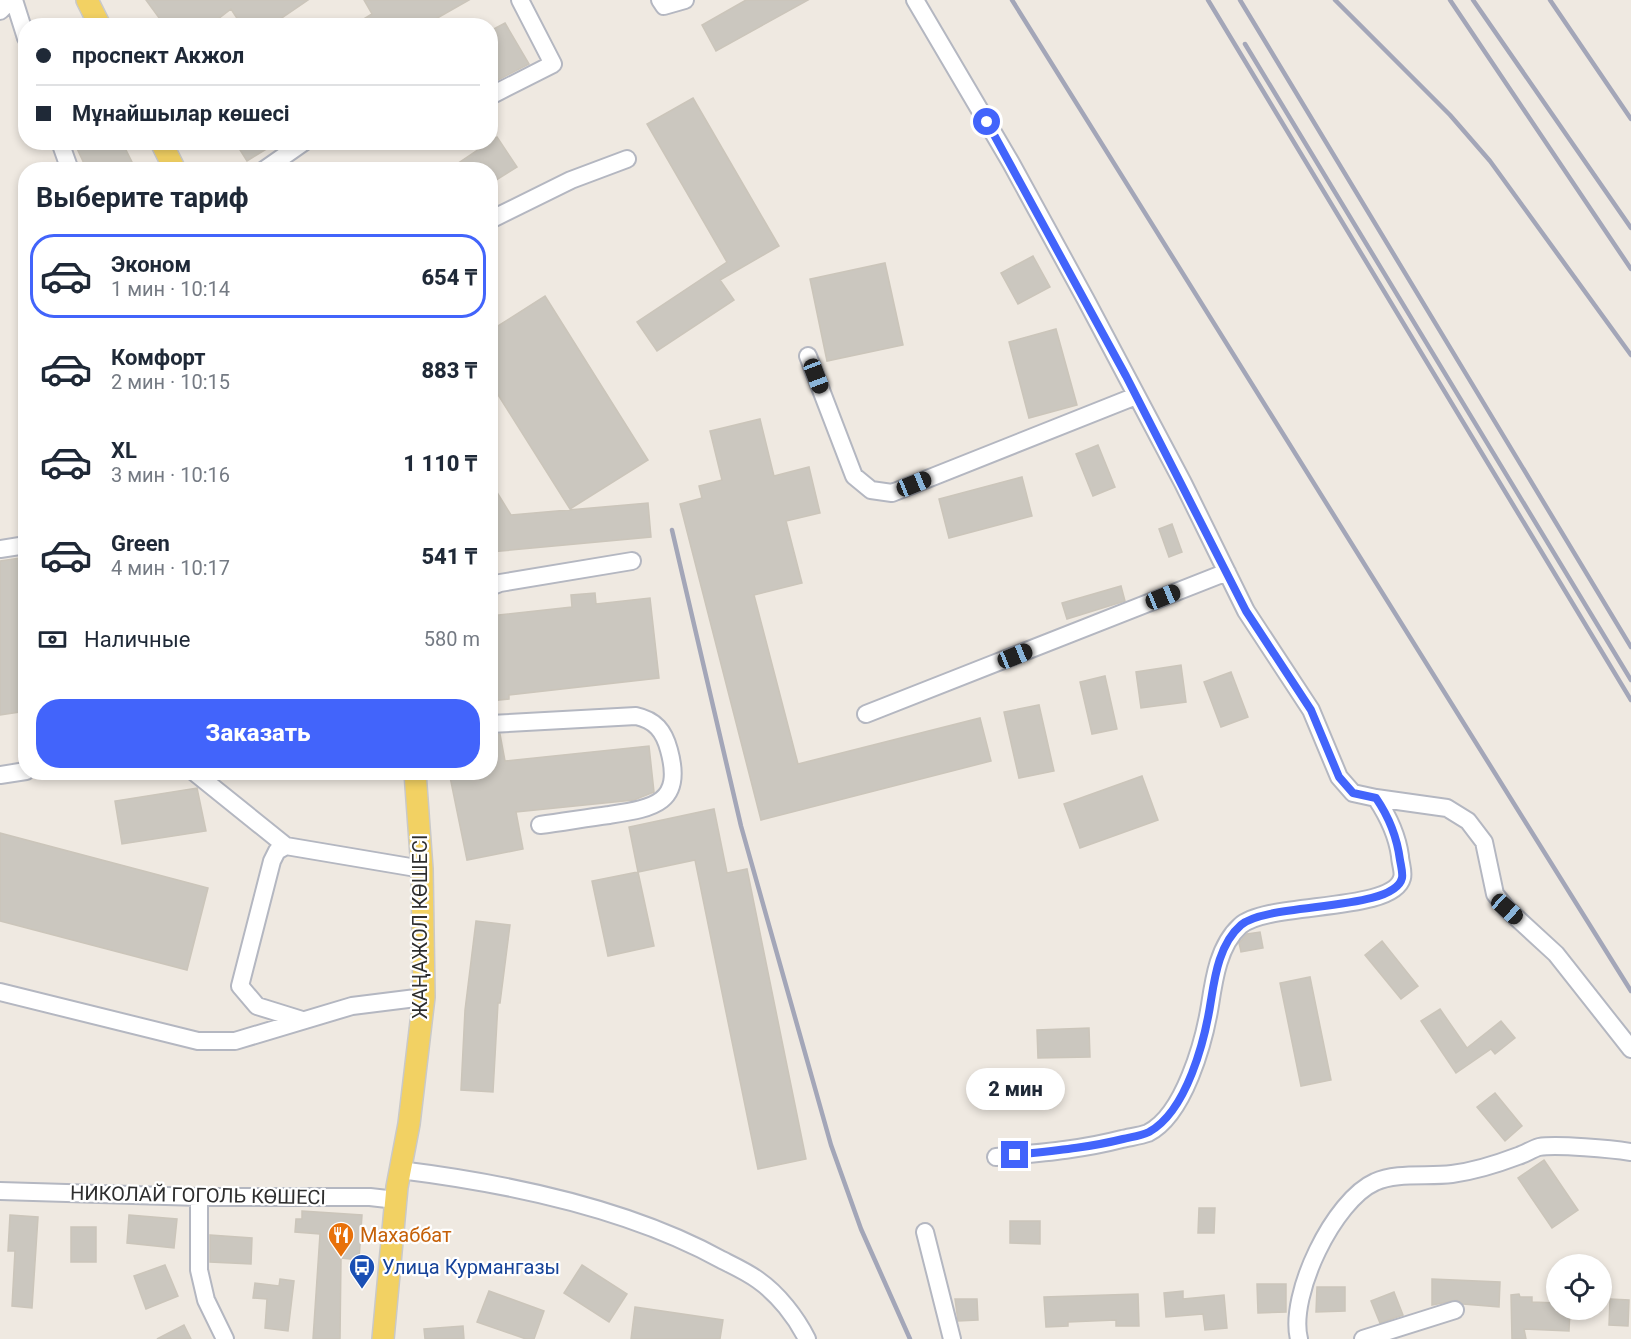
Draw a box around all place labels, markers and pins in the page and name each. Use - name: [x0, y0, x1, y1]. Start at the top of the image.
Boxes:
- restaurant icon: Махаббат: [326, 1220, 356, 1258]
- place label: Махаббат: [360, 1223, 452, 1247]
- bus stop icon: Улица Курмангазы: [347, 1252, 377, 1290]
- place label: Улица Курмангазы: [382, 1255, 560, 1279]

